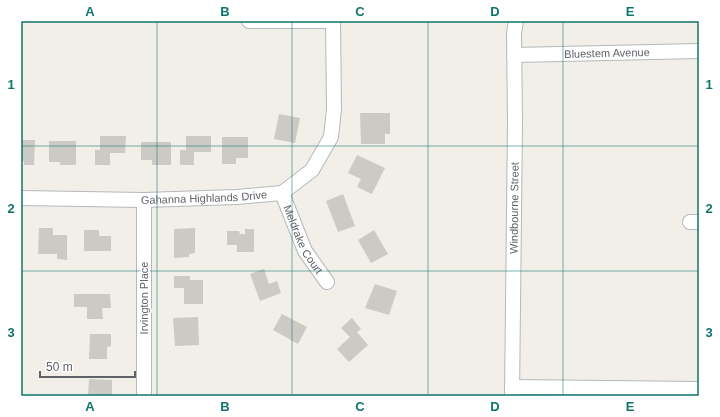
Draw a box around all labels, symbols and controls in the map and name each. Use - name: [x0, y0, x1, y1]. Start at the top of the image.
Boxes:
- text: A: [85, 4, 95, 19]
- text: B: [220, 4, 230, 19]
- text: C: [355, 4, 365, 19]
- text: D: [490, 4, 500, 19]
- text: E: [626, 4, 635, 19]
- street label: Bluestem Avenue: [564, 46, 650, 60]
- text: 1: [7, 77, 15, 92]
- text: 1: [705, 77, 713, 92]
- street label: Windbourne Street: [508, 162, 521, 254]
- street label: Gahanna Highlands Drive: [141, 188, 267, 206]
- text: 2: [7, 201, 15, 216]
- text: 2: [705, 201, 713, 216]
- street label: Meldrake Court: [281, 203, 325, 276]
- street label: Irvington Place: [138, 262, 150, 334]
- text: 3: [7, 325, 15, 340]
- text: 3: [705, 325, 713, 340]
- scale bar: [40, 353, 135, 379]
- text: 50 m: [46, 360, 73, 374]
- text: A: [85, 399, 95, 414]
- text: B: [220, 399, 230, 414]
- text: C: [355, 399, 365, 414]
- text: D: [490, 399, 500, 414]
- text: E: [626, 399, 635, 414]

